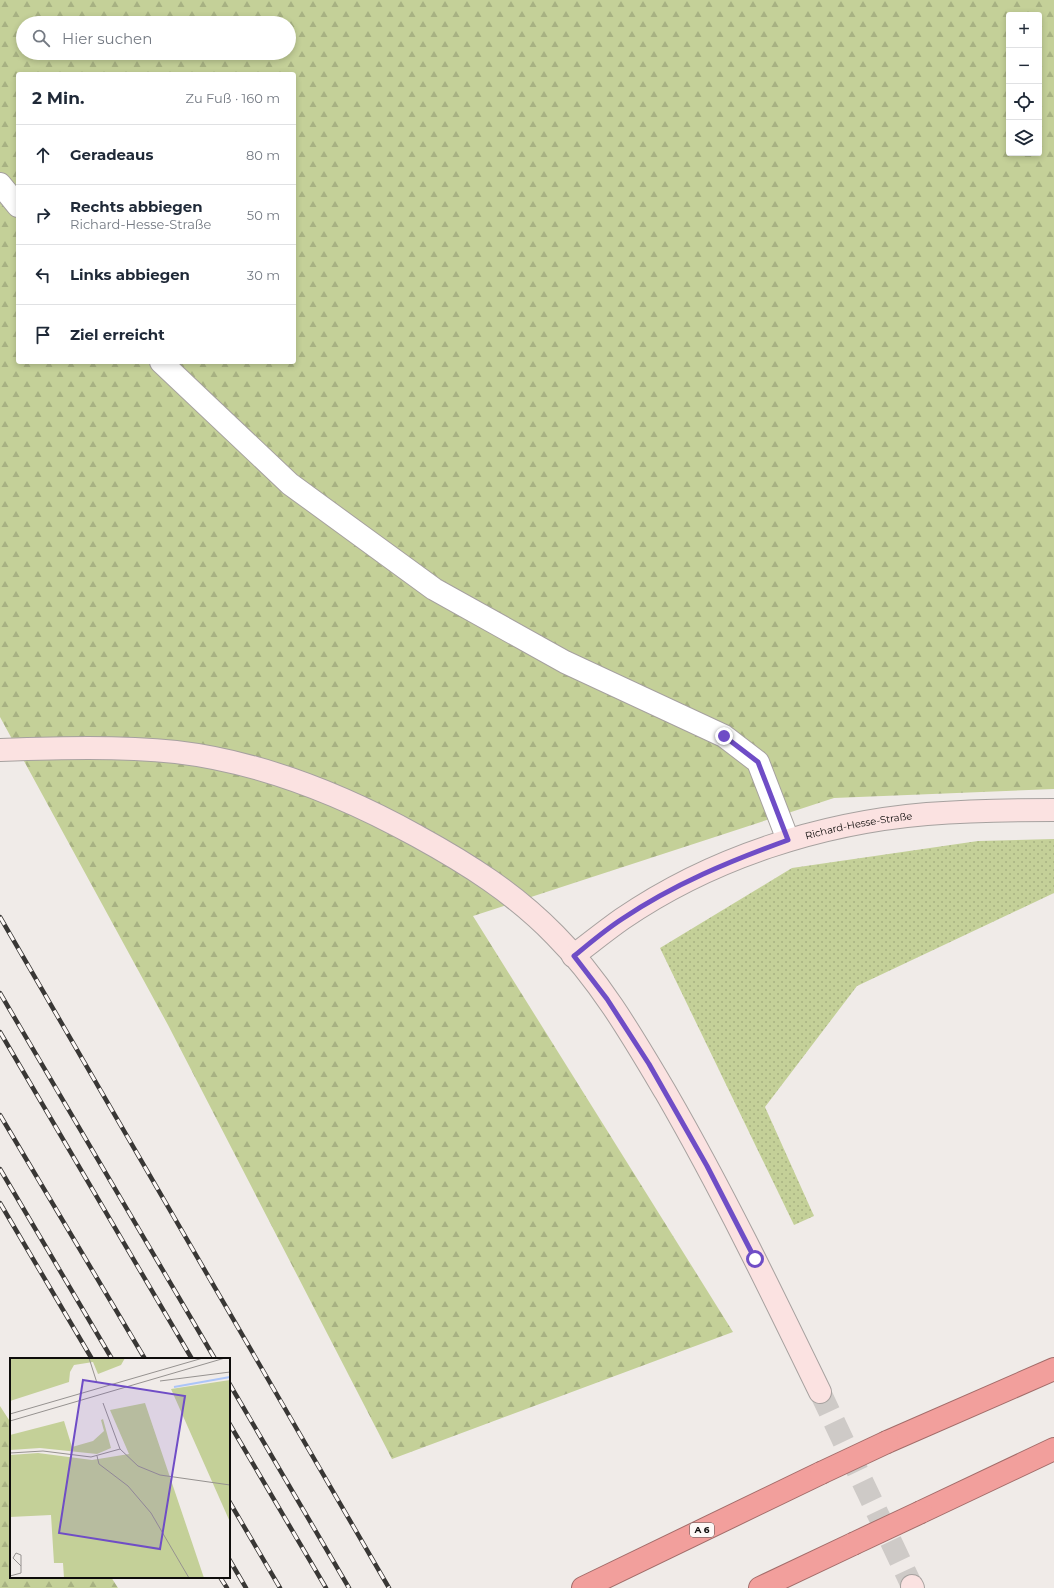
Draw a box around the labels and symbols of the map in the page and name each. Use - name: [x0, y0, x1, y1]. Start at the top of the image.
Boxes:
- route end: [715, 727, 733, 745]
- street label: Richard-Hesse-Straße: [804, 809, 913, 842]
- route start: [746, 1250, 764, 1268]
- inset map: [10, 1358, 230, 1578]
- road number: A 6: [690, 1523, 714, 1537]

